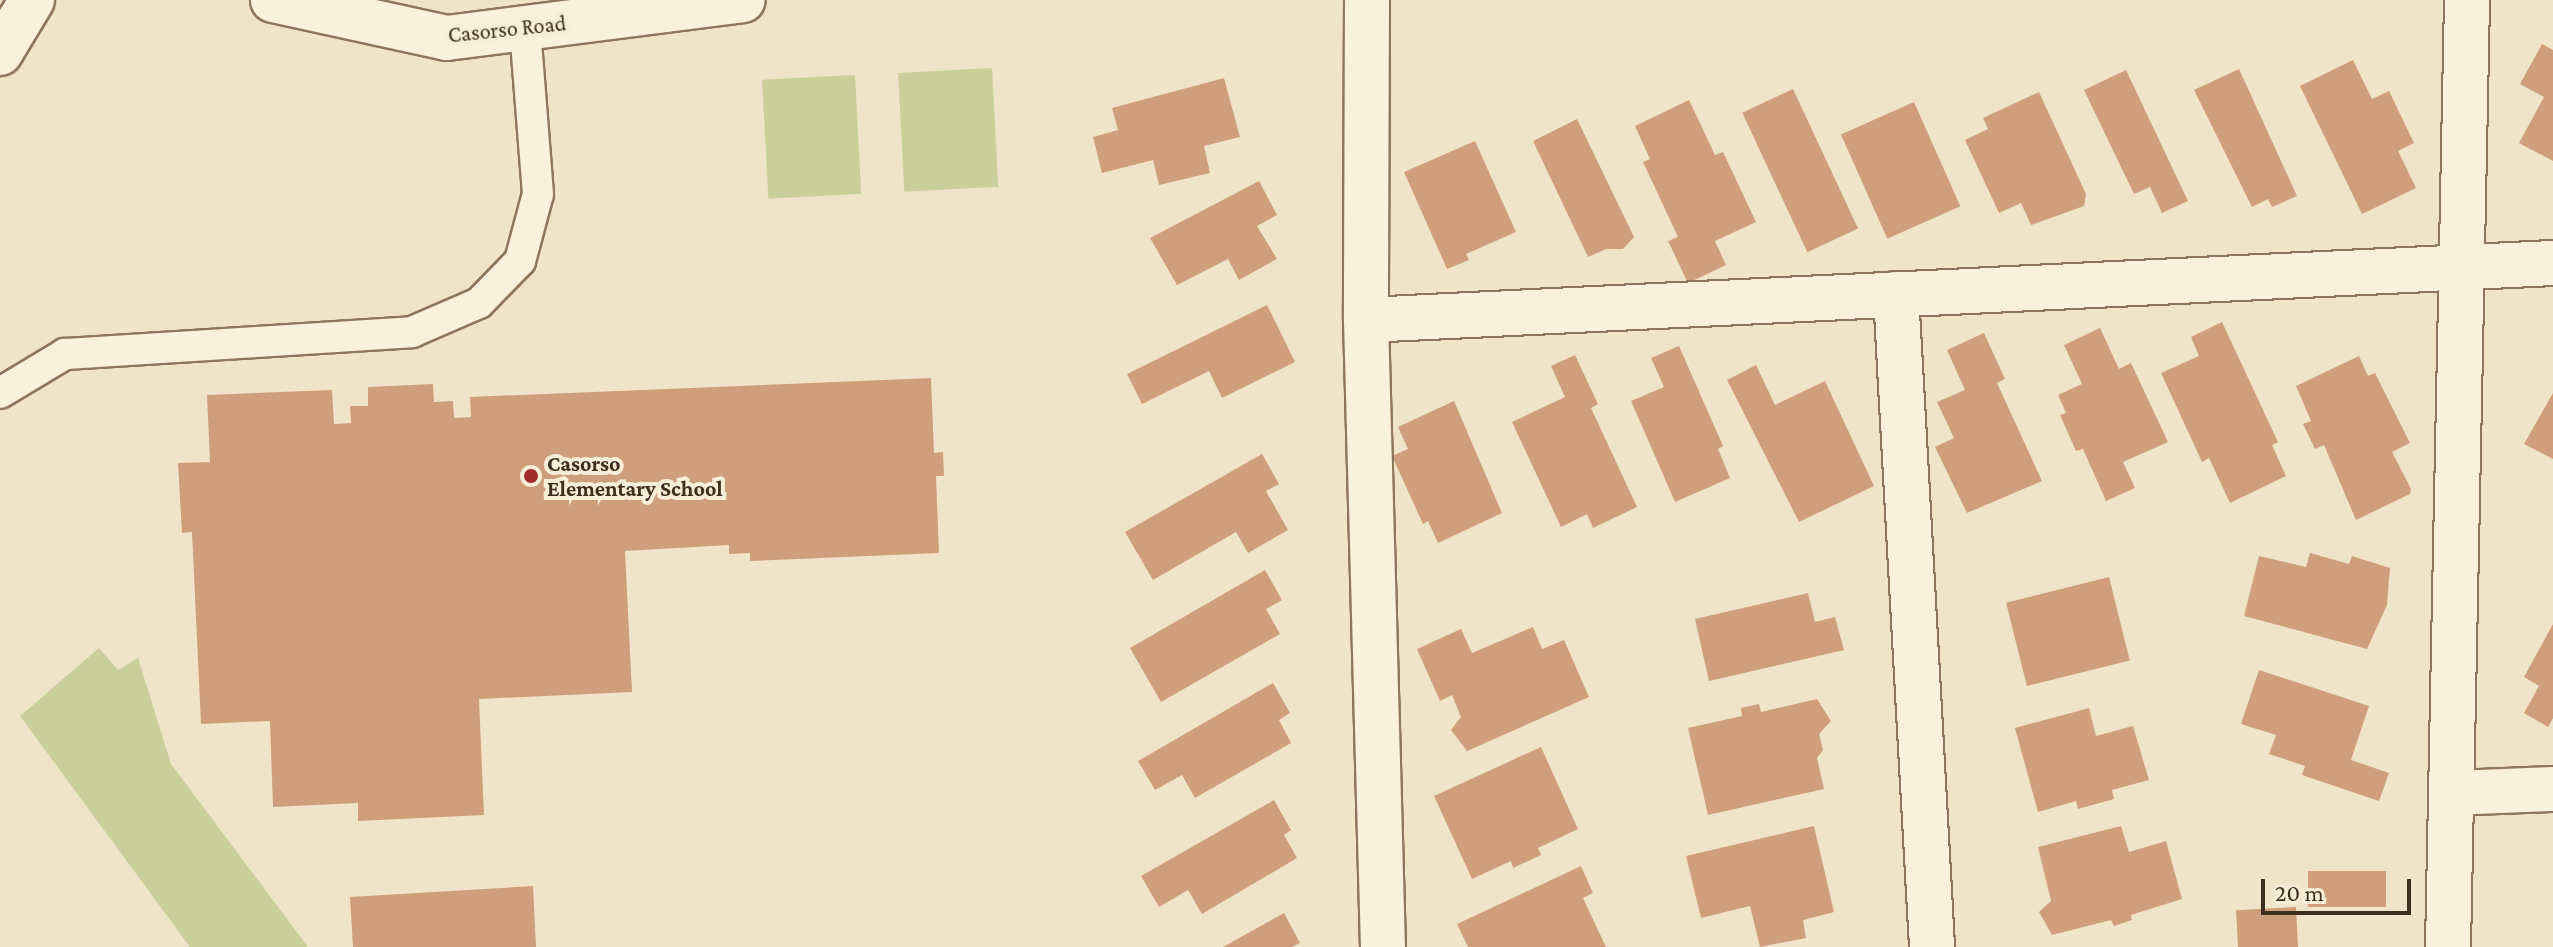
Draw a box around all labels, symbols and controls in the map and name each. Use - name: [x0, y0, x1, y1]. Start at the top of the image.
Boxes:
- street label: Casorso Road: [447, 10, 567, 48]
- place label: Casorso Elementary School: [547, 450, 723, 502]
- marker: Casorso Elementary School: [522, 467, 540, 485]
- scale bar: [2265, 863, 2415, 913]
- text: 20 m: [2275, 879, 2324, 906]

